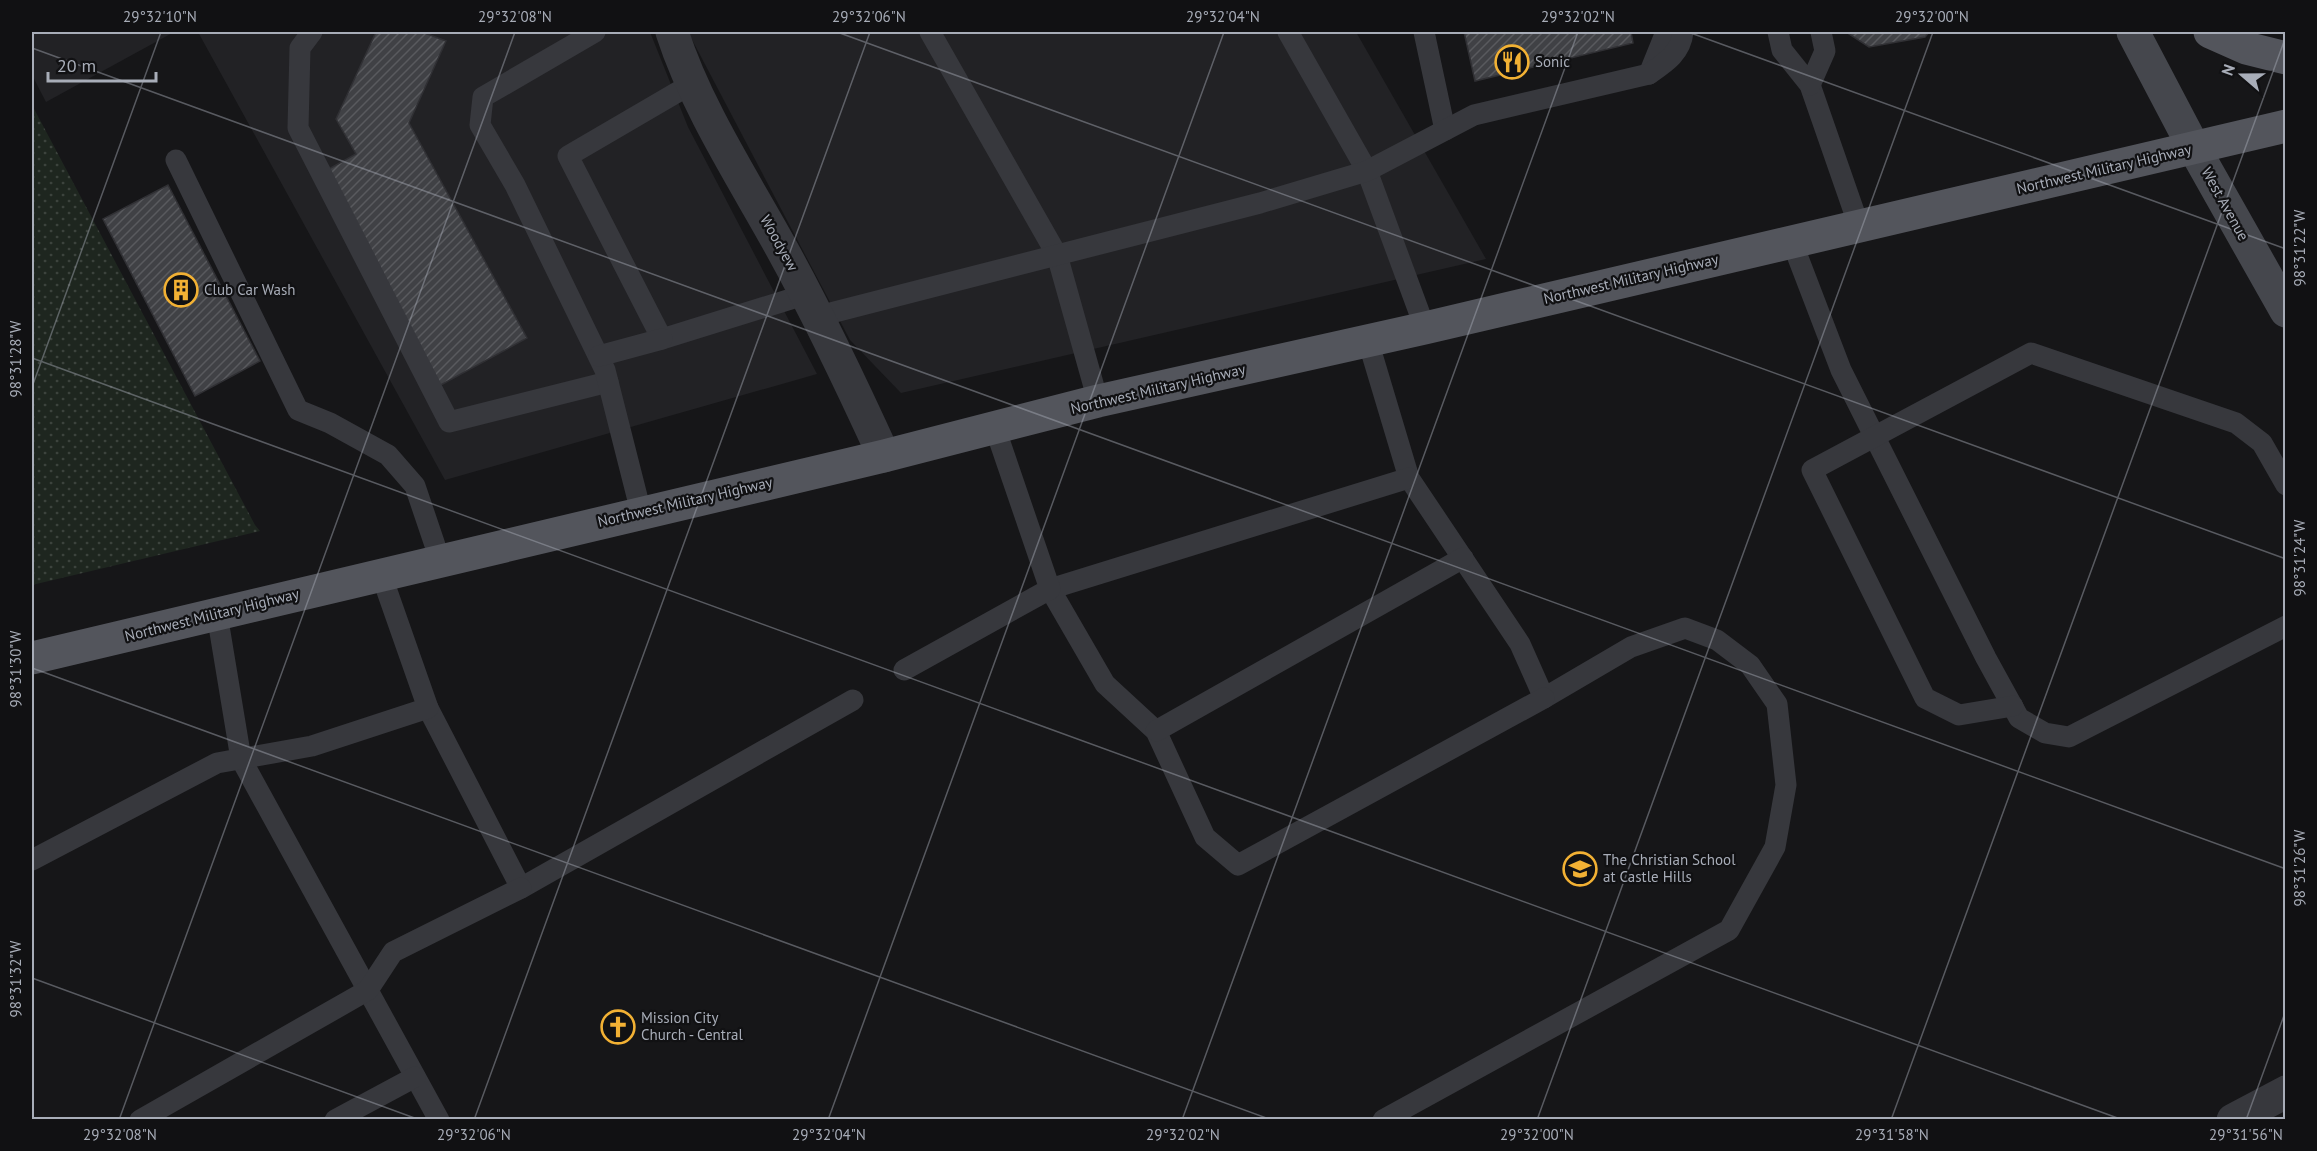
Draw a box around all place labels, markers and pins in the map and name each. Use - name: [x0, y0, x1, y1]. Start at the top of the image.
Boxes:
- restaurant icon: Sonic: [1494, 44, 1530, 80]
- place label: Sonic: [1535, 52, 1570, 71]
- building icon: Club Car Wash: [163, 272, 199, 308]
- place label: Club Car Wash: [204, 280, 295, 299]
- place label: The Christian School at Castle Hills: [1603, 850, 1736, 886]
- school or university icon: The Christian School at Castle Hills: [1562, 851, 1598, 887]
- place label: Mission City Church - Central: [641, 1008, 743, 1044]
- church icon: Mission City Church - Central: [600, 1009, 636, 1045]

